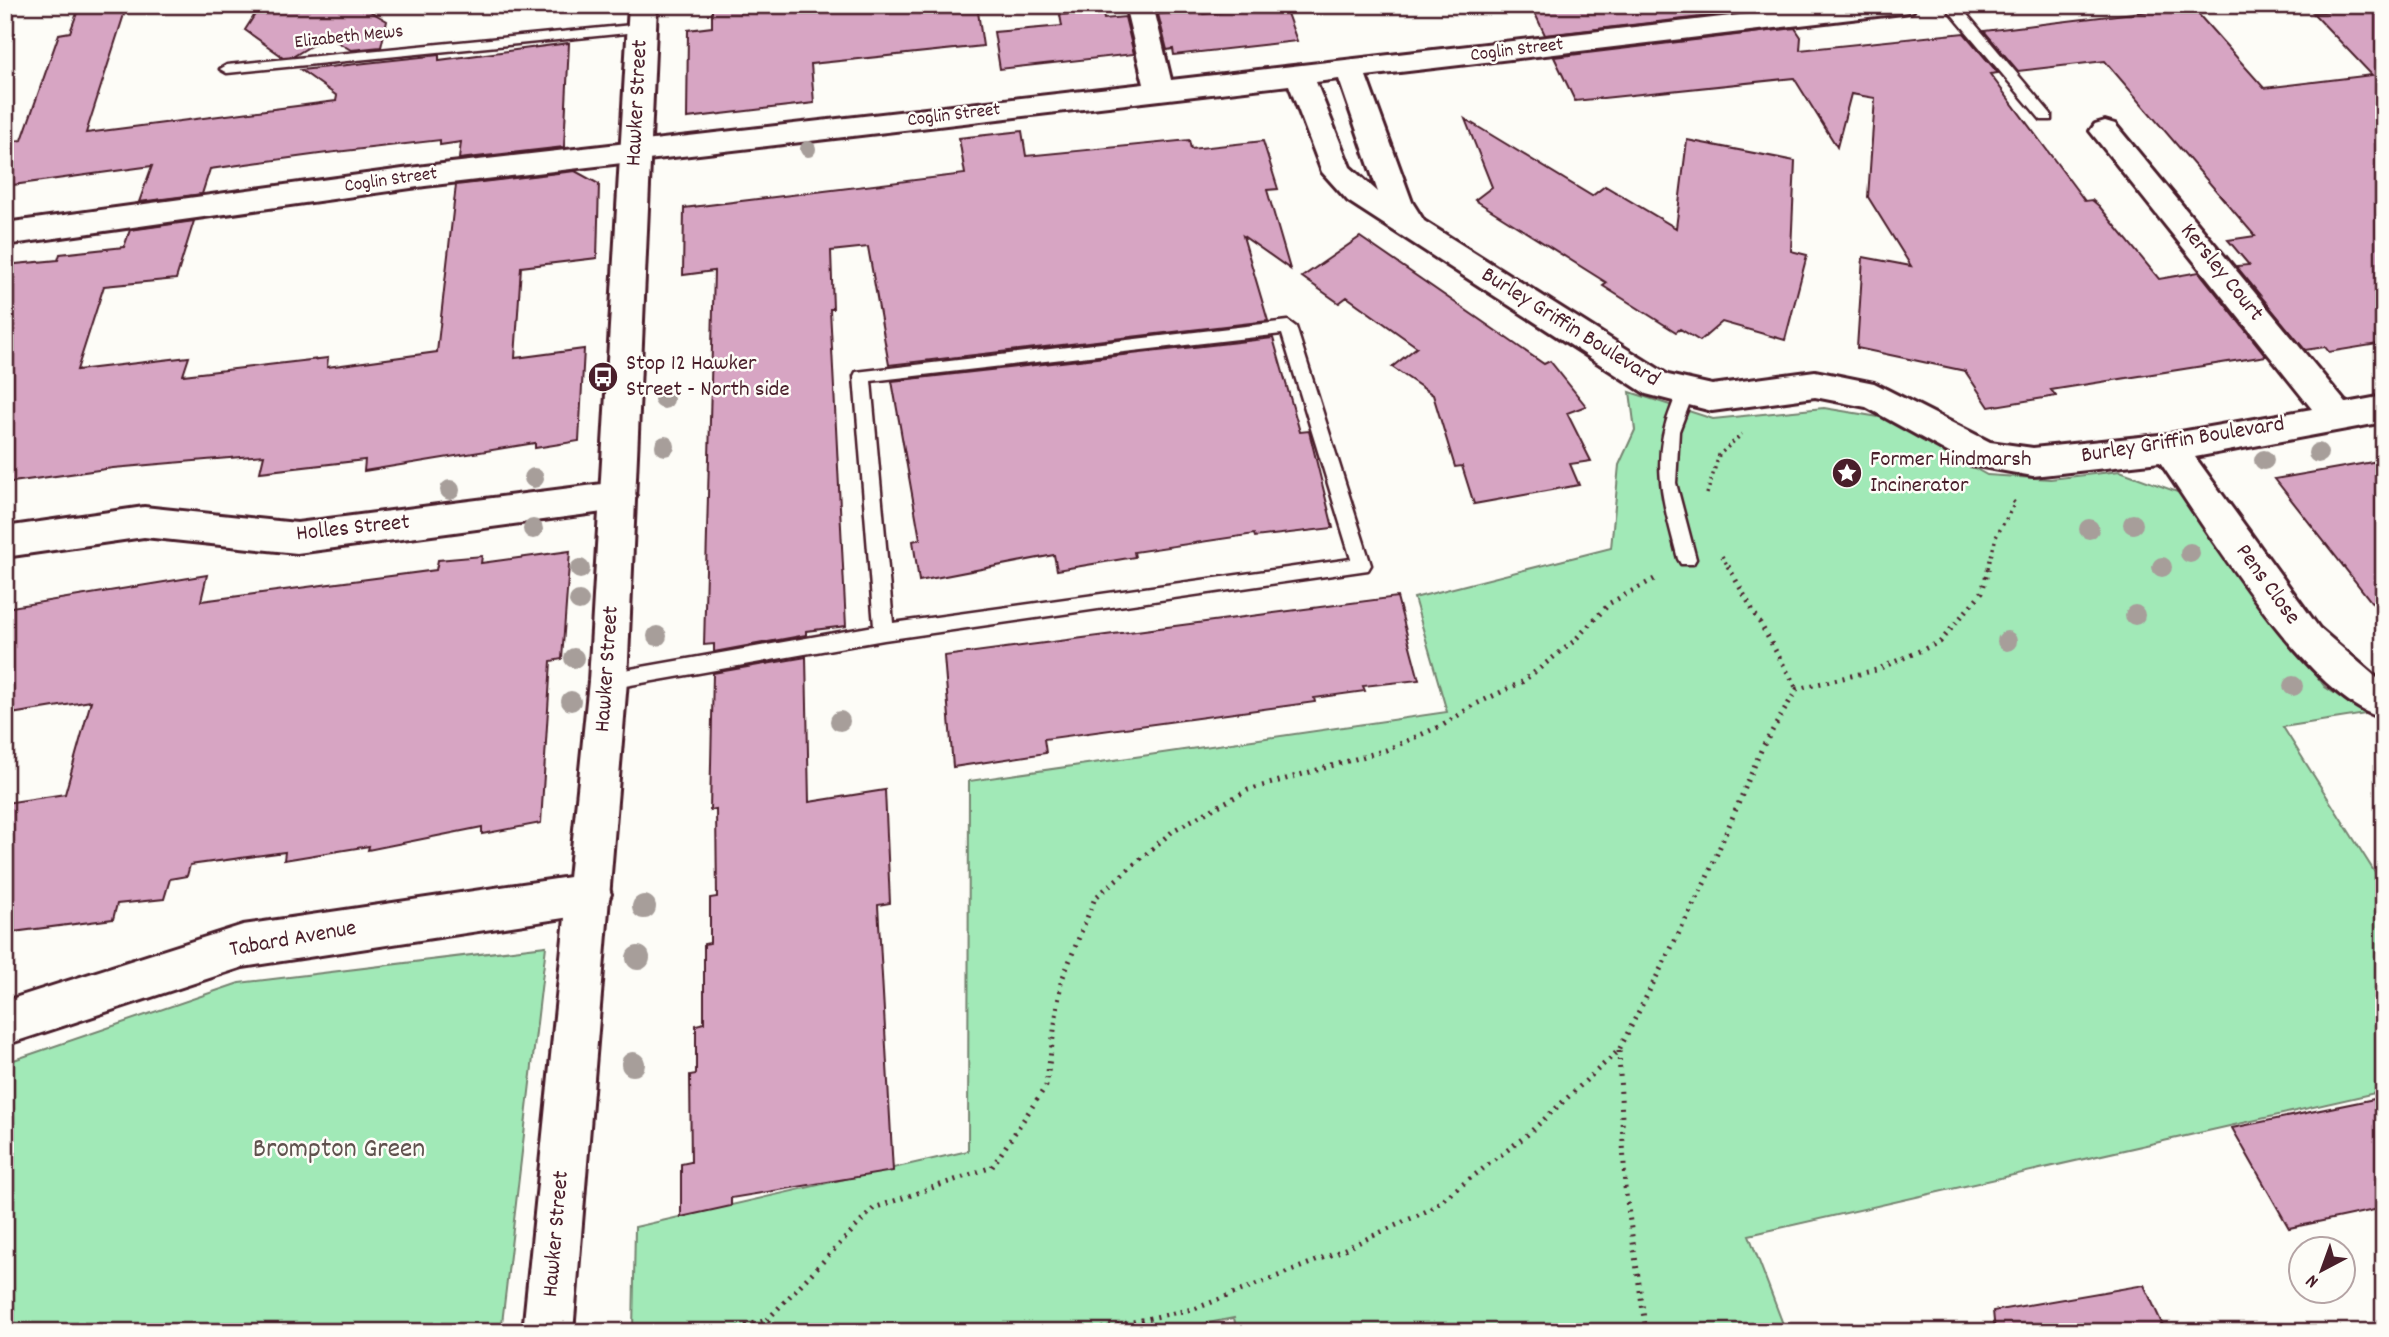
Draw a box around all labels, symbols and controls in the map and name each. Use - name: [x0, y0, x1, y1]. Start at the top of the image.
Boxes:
- street label: Elizabeth Mews: [293, 19, 405, 57]
- street label: Coglin Street: [1469, 32, 1565, 70]
- street label: Hawker Street: [618, 39, 658, 167]
- street label: Coglin Street: [906, 97, 1002, 135]
- street label: Coglin Street: [343, 161, 439, 201]
- street label: Kersley Court: [2171, 217, 2271, 329]
- street label: Burley Griffin Boulevard: [1474, 260, 1666, 396]
- place label: Stop 12 Hawker Street - North side: [626, 348, 790, 407]
- bus stop icon: Stop 12 Hawker Street - North side: [586, 360, 620, 394]
- street label: Burley Griffin Boulevard: [2079, 409, 2287, 473]
- place label: Former Hindmarsh Incinerator: [1870, 444, 2031, 503]
- place icon: Former Hindmarsh Incinerator: [1830, 456, 1864, 490]
- street label: Holles Street: [295, 507, 411, 551]
- street label: Pens Close: [2226, 538, 2308, 632]
- street label: Hawker Street: [587, 605, 629, 733]
- street label: Tabard Avenue: [227, 913, 359, 967]
- park label: Brompton Green: [253, 1131, 425, 1171]
- street label: Hawker Street: [535, 1169, 579, 1299]
- north arrow: [2288, 1236, 2358, 1306]
- text: N: [2301, 1267, 2326, 1293]

